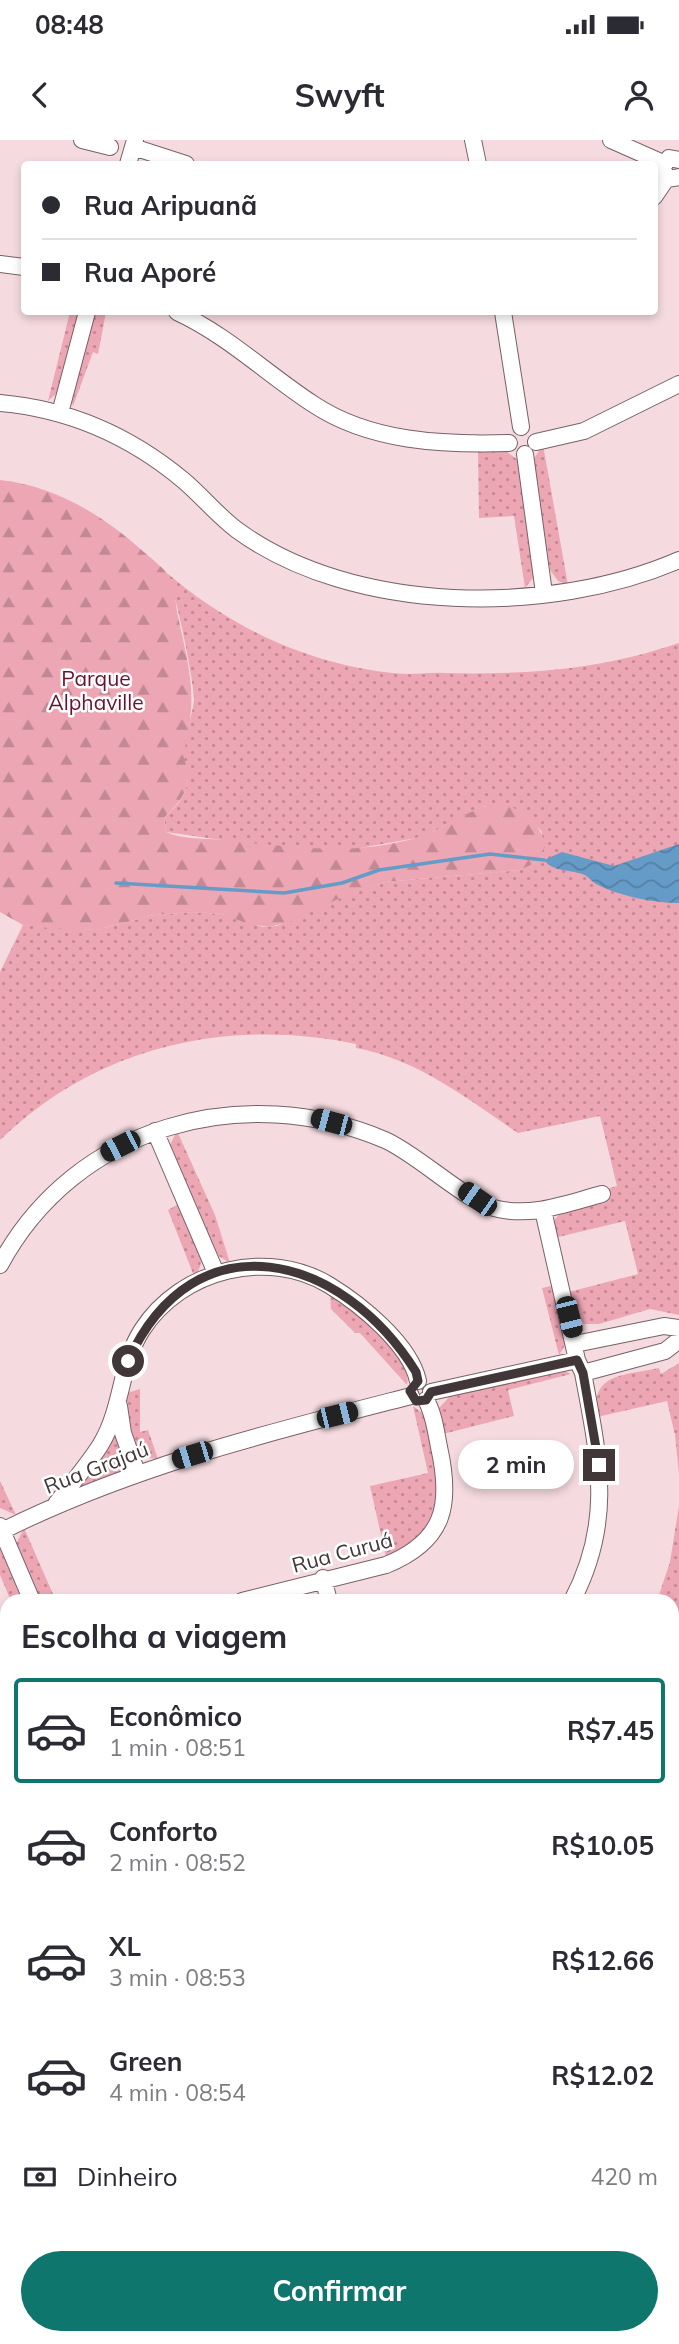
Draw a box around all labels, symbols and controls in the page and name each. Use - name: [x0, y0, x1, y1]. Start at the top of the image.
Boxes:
- text: 08:48: [35, 8, 104, 41]
- text: Swyft: [294, 75, 385, 115]
- icon: back: [21, 76, 59, 114]
- icon: person: [620, 76, 658, 114]
- text: Rua Aripuanã: [84, 189, 257, 222]
- text: Rua Aporé: [84, 256, 216, 289]
- park label: Parque Alphaville: [48, 665, 144, 715]
- car: [308, 1106, 355, 1138]
- car: [97, 1127, 144, 1165]
- car: [454, 1178, 501, 1220]
- car: [554, 1294, 585, 1340]
- route start: [112, 1345, 144, 1377]
- car: [315, 1400, 360, 1430]
- street label: Rua Grajaú: [40, 1435, 152, 1499]
- car: [169, 1439, 216, 1471]
- callout: 2 min: [459, 1440, 574, 1490]
- route end: [583, 1449, 615, 1481]
- text: 2 min: [486, 1450, 546, 1479]
- street label: Rua Curuá: [289, 1526, 395, 1578]
- text: Escolha a viagem: [21, 1616, 287, 1656]
- icon: car: [25, 1699, 88, 1762]
- text: Econômico: [109, 1700, 242, 1733]
- text: R$7.45: [567, 1714, 654, 1747]
- text: 1 min · 08:51: [109, 1733, 246, 1762]
- icon: car: [25, 1814, 88, 1877]
- text: Conforto: [109, 1815, 218, 1848]
- text: R$10.05: [551, 1829, 654, 1862]
- text: 2 min · 08:52: [109, 1848, 246, 1877]
- icon: car: [25, 1929, 88, 1992]
- text: XL: [109, 1930, 141, 1963]
- text: R$12.66: [551, 1944, 654, 1977]
- text: 3 min · 08:53: [109, 1963, 246, 1992]
- icon: car: [25, 2044, 88, 2107]
- text: Green: [109, 2045, 182, 2078]
- text: R$12.02: [551, 2059, 654, 2092]
- text: 4 min · 08:54: [109, 2078, 246, 2107]
- icon: cash: [21, 2158, 59, 2196]
- text: Dinheiro: [77, 2160, 178, 2193]
- text: 420 m: [590, 2162, 658, 2191]
- button: Confirmar: [21, 2251, 658, 2331]

